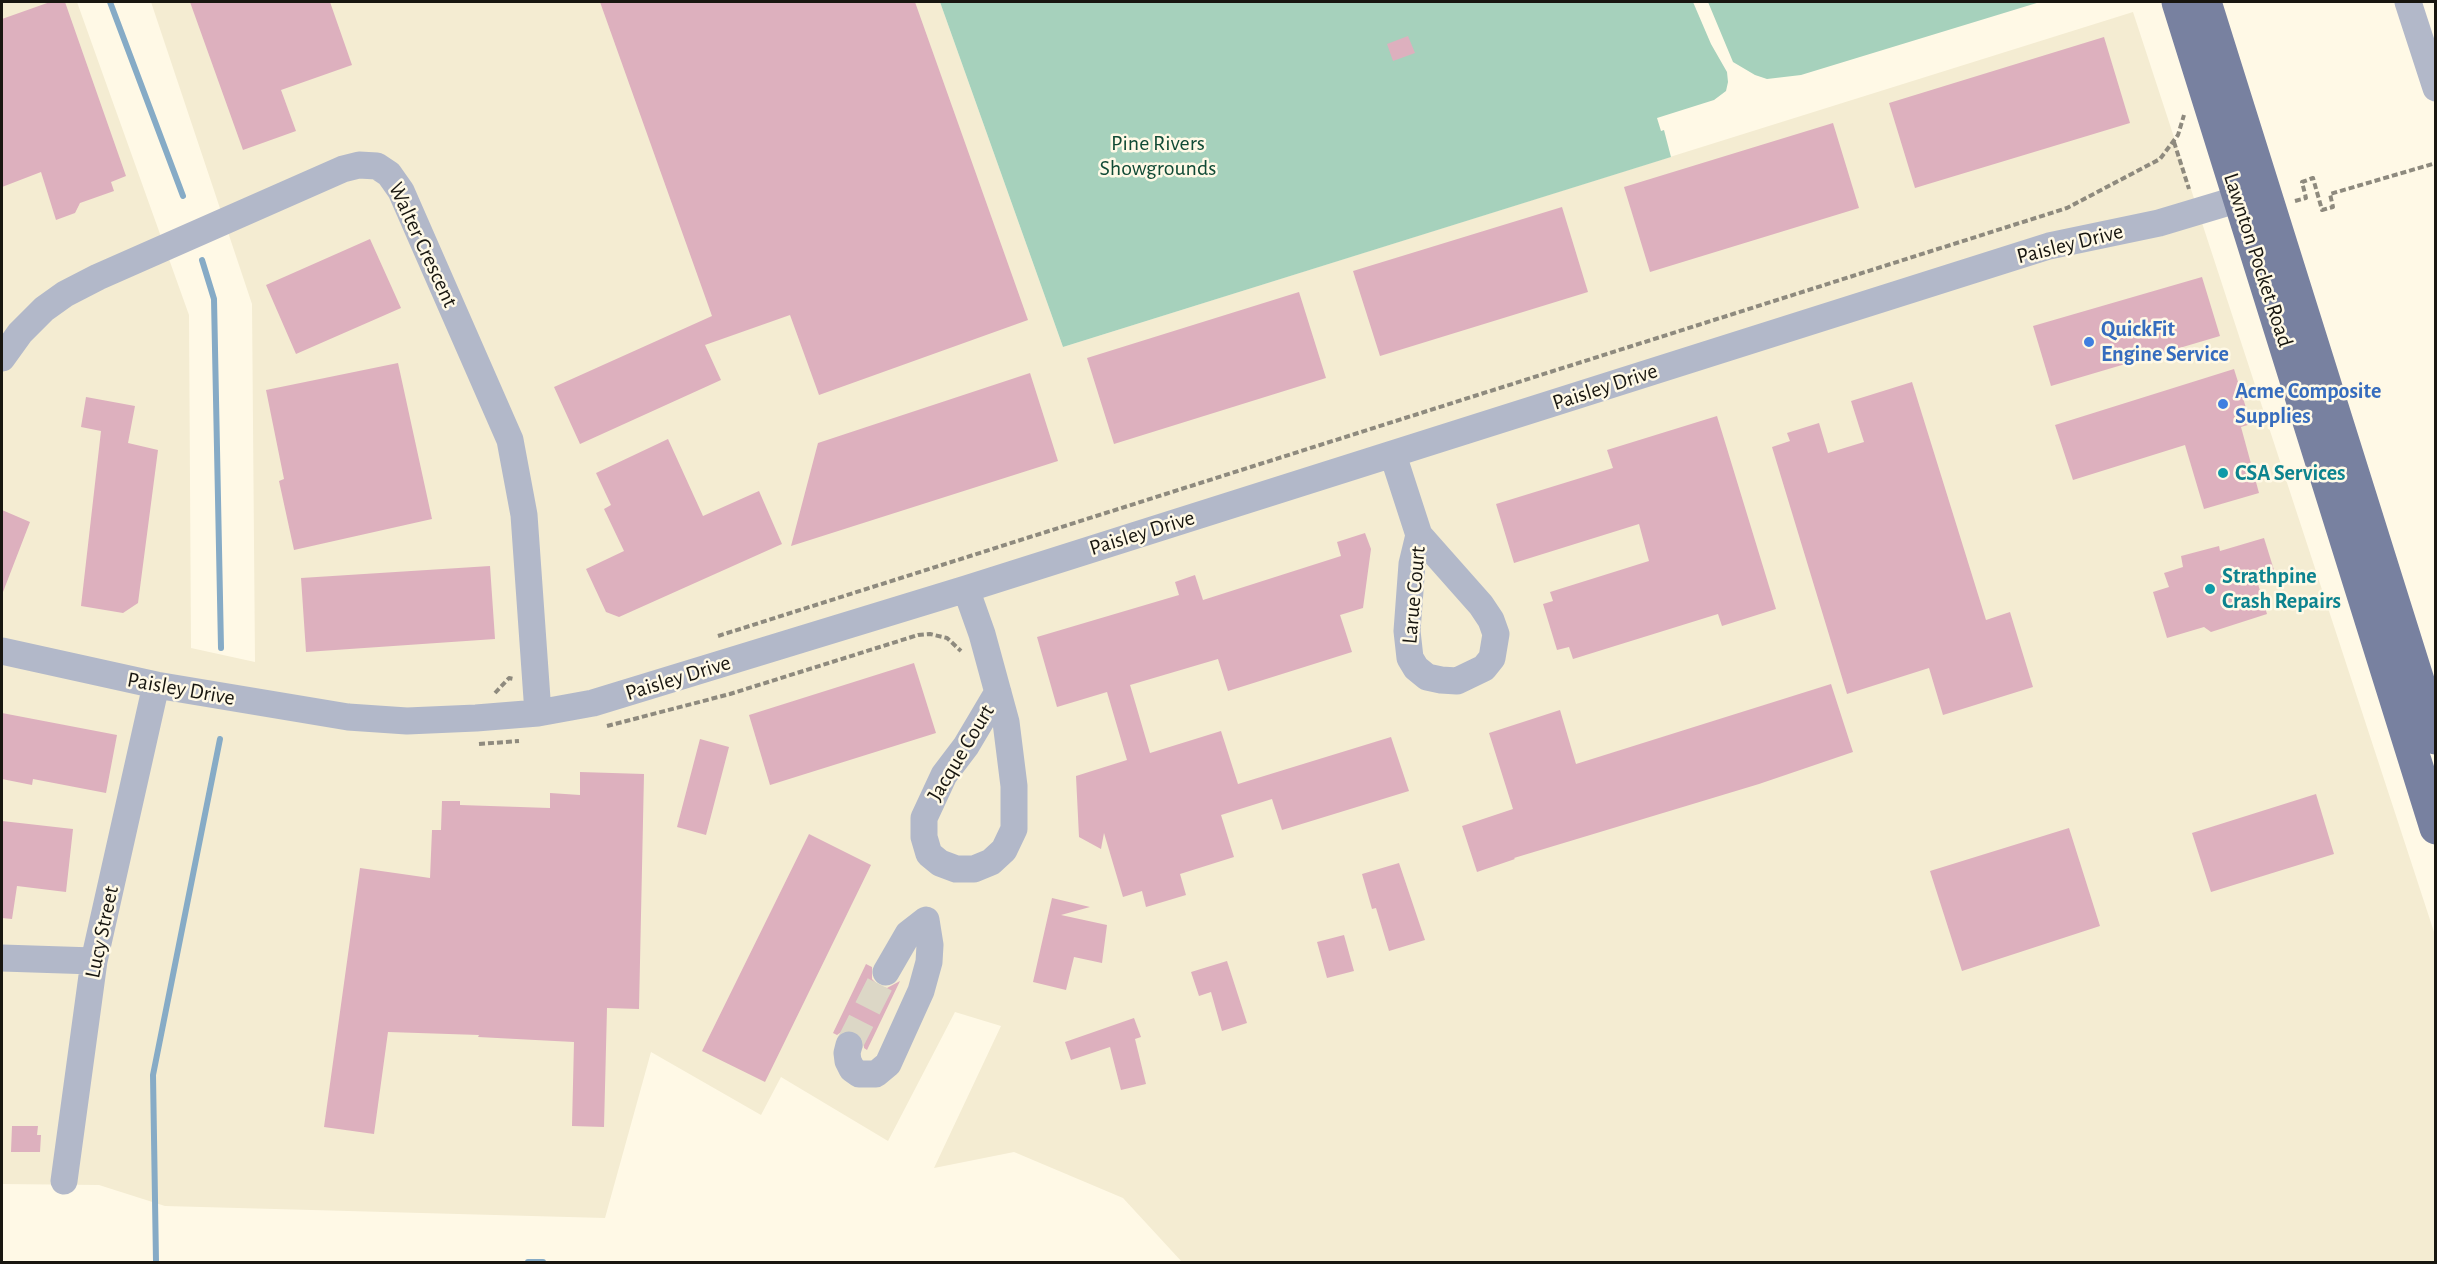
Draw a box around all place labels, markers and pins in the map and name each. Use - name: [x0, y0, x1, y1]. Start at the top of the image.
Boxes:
- place label: QuickFit Engine Service: [2101, 316, 2229, 368]
- marker: QuickFit Engine Service: [2082, 335, 2096, 349]
- place label: Acme Composite Supplies: [2235, 378, 2381, 430]
- marker: Acme Composite Supplies: [2216, 397, 2230, 411]
- place label: CSA Services: [2235, 460, 2345, 486]
- marker: CSA Services: [2216, 466, 2230, 480]
- place label: Strathpine Crash Repairs: [2222, 563, 2341, 614]
- marker: Strathpine Crash Repairs: [2203, 582, 2217, 596]

